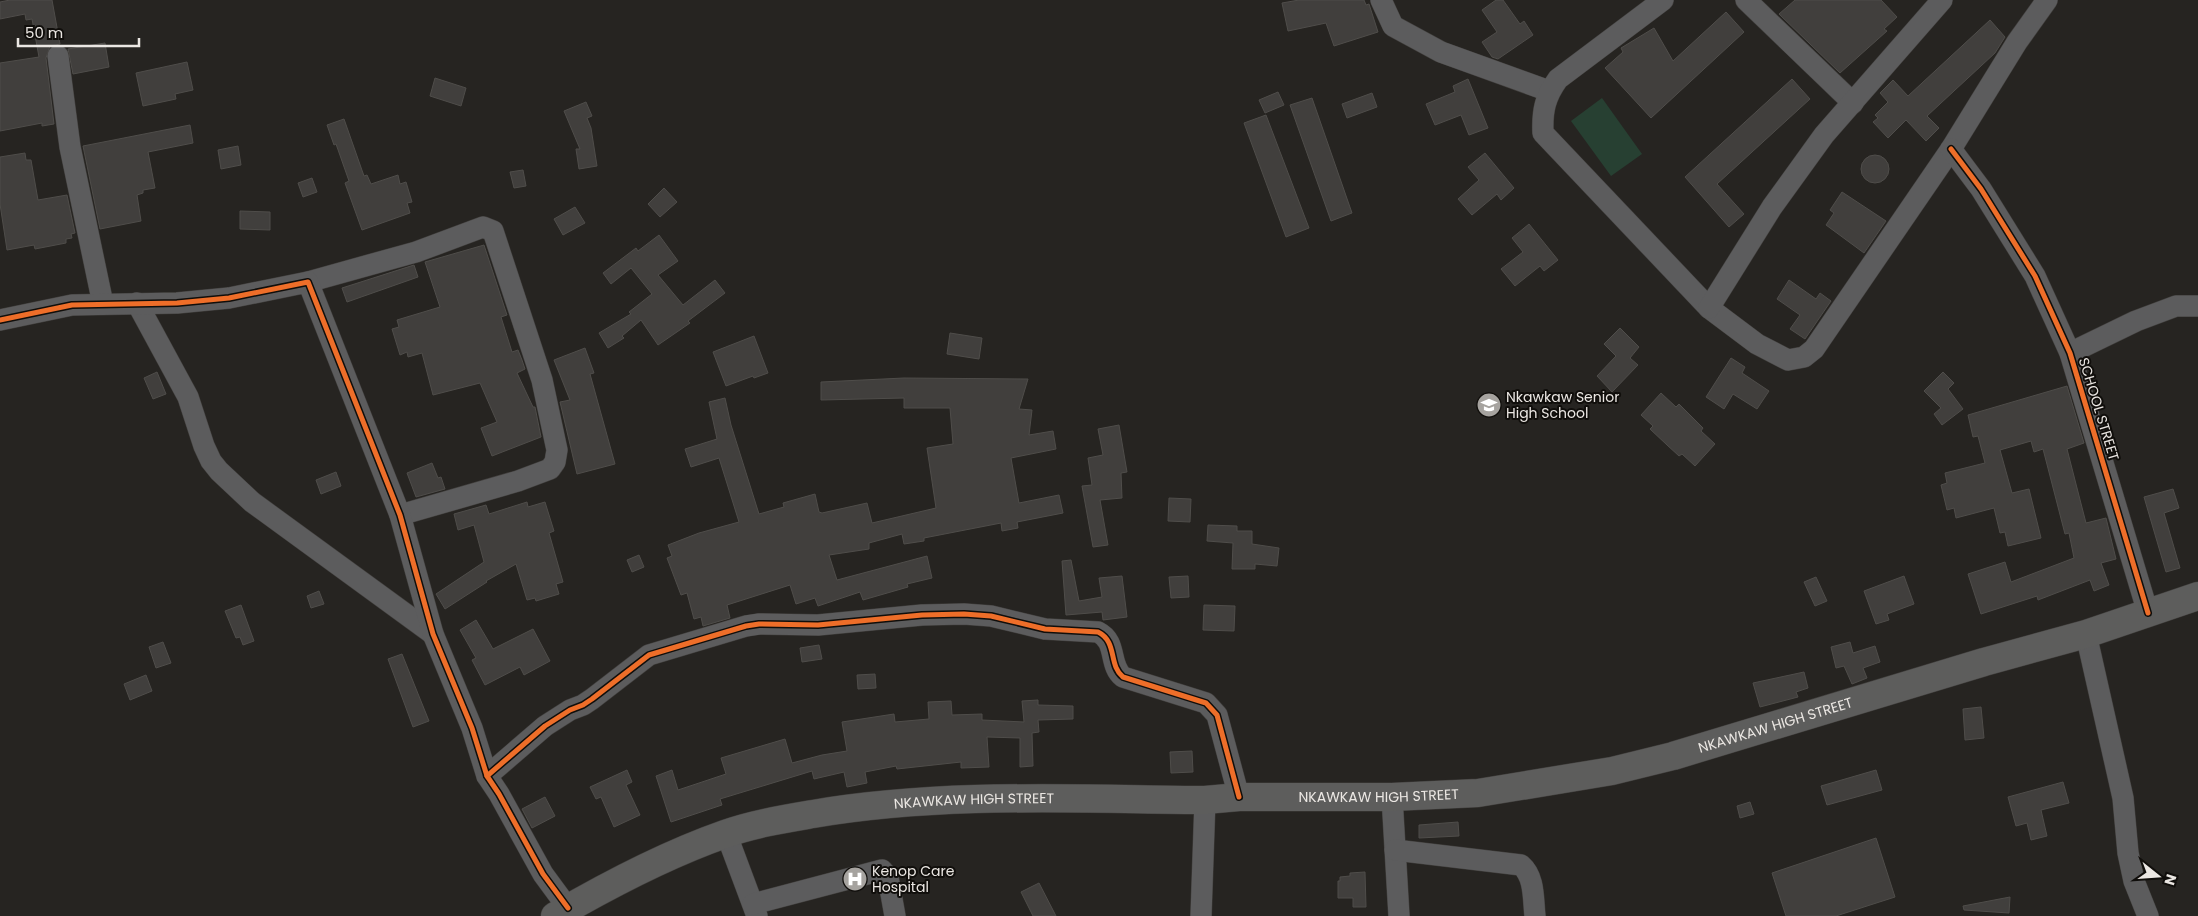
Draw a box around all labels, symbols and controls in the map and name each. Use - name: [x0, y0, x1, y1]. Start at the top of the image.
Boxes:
- scale bar: [18, 15, 139, 47]
- text: 50 m: [25, 22, 63, 43]
- street label: SCHOOL STREET: [2074, 355, 2124, 463]
- place label: Nkawkaw Senior High School: [1506, 387, 1619, 423]
- school or university icon: Nkawkaw Senior High School: [1476, 392, 1502, 418]
- street label: NKAWKAW HIGH STREET: [1696, 692, 1855, 758]
- street label: NKAWKAW HIGH STREET: [1298, 784, 1460, 807]
- street label: NKAWKAW HIGH STREET: [893, 788, 1054, 814]
- north arrow: [2133, 851, 2183, 901]
- place label: Kenop Care Hospital: [872, 861, 955, 897]
- hospital icon: Kenop Care Hospital: [842, 866, 868, 892]
- text: N: [2159, 872, 2182, 888]

